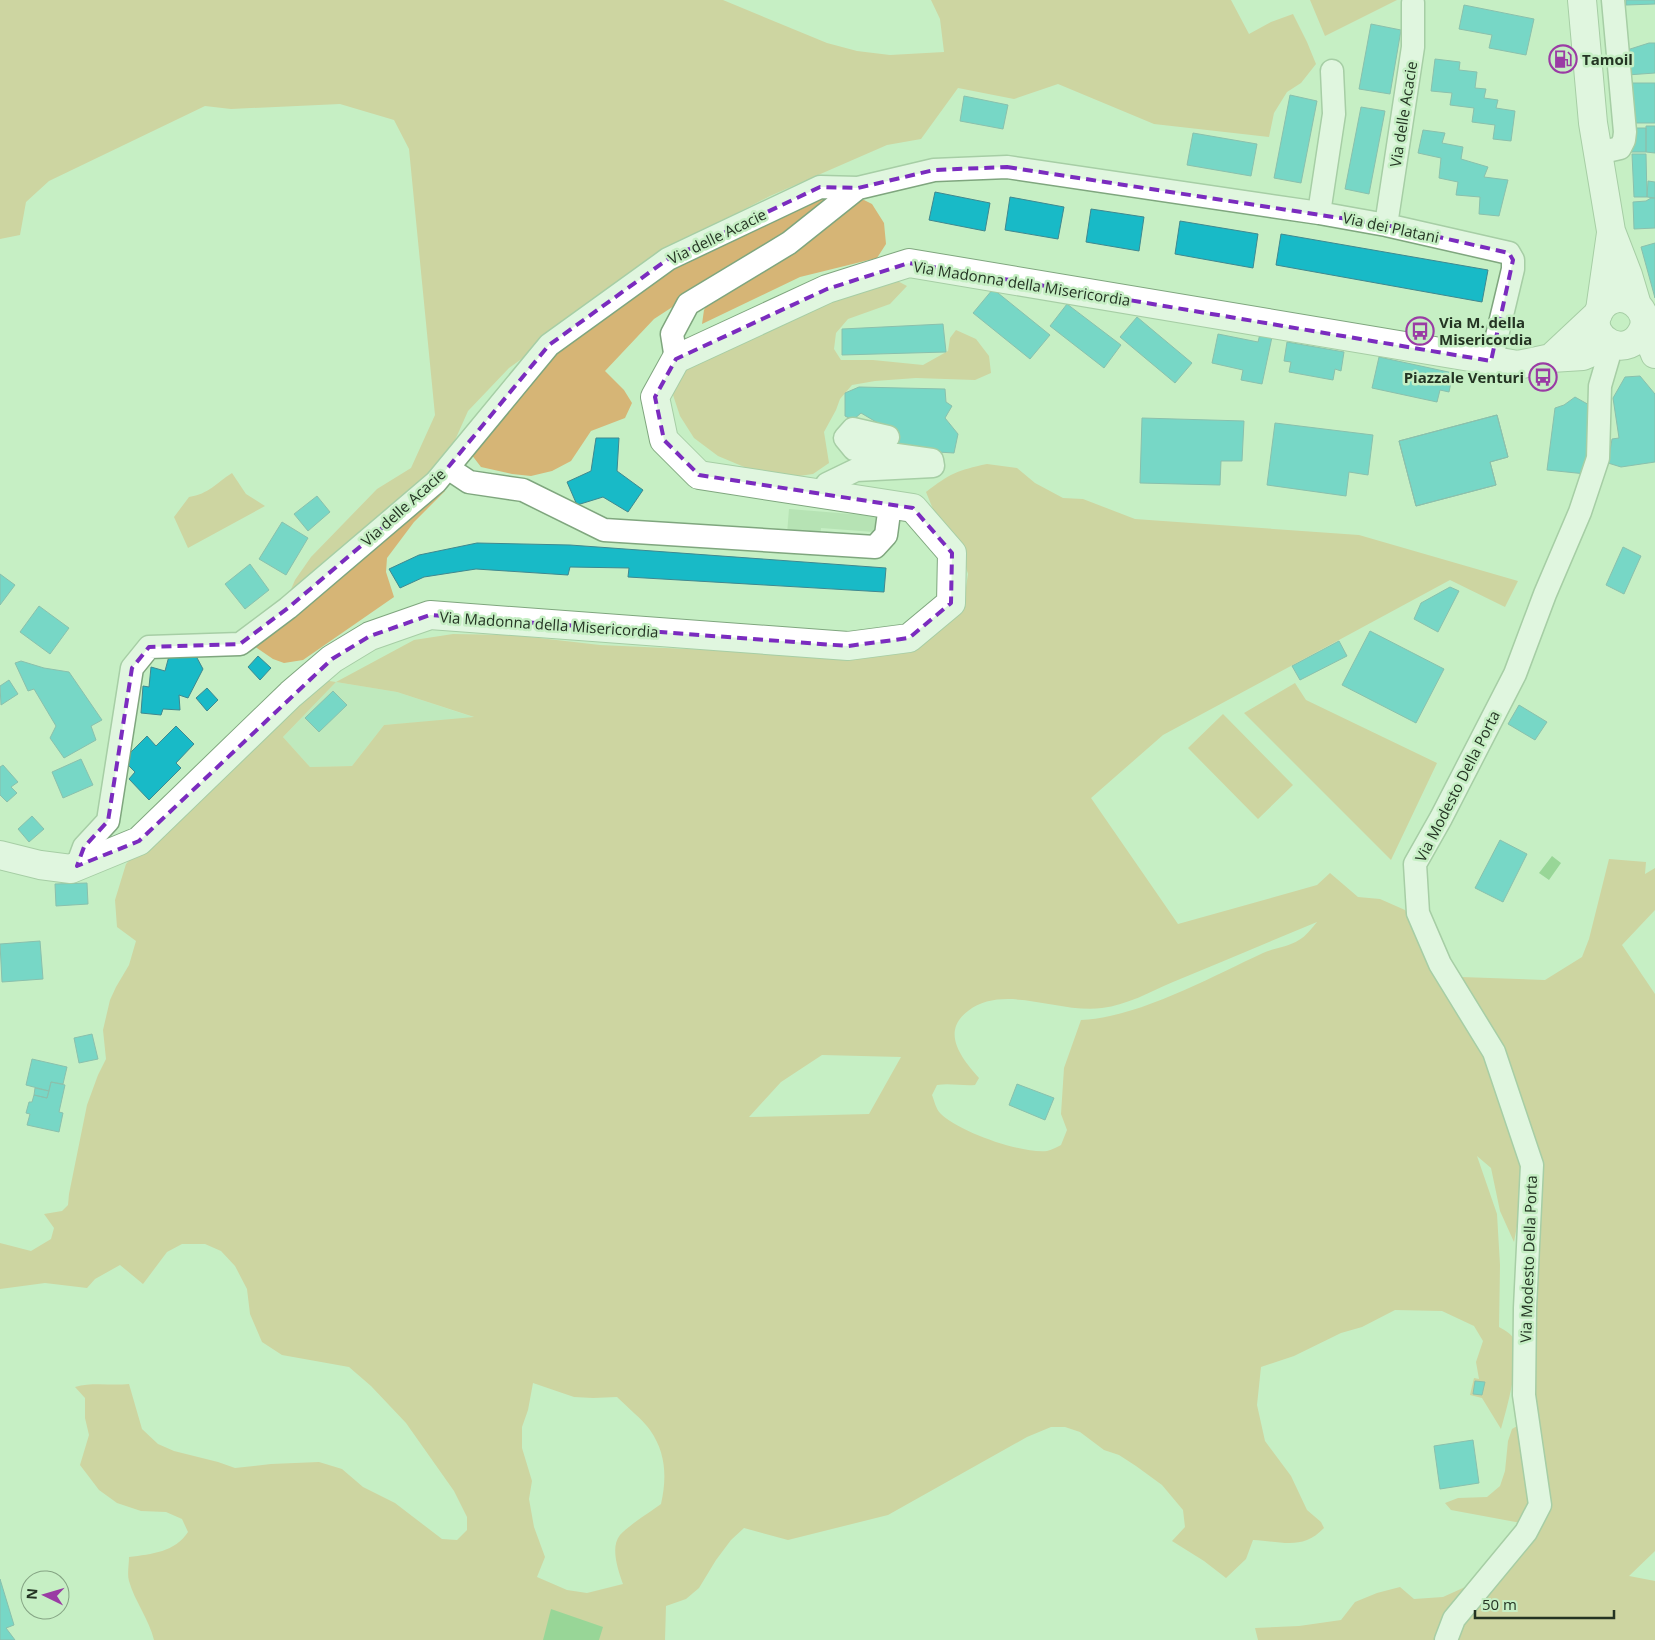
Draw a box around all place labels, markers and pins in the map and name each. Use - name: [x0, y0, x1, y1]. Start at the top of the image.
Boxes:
- fuel station icon: Tamoil: [1548, 44, 1578, 74]
- place label: Tamoil: [1582, 49, 1633, 69]
- place label: Via M. della Misericordia: [1439, 312, 1532, 349]
- bus stop icon: Via M. della Misericordia: [1405, 316, 1435, 346]
- bus stop icon: Piazzale Venturi: [1528, 362, 1558, 392]
- place label: Piazzale Venturi: [1404, 367, 1524, 387]

